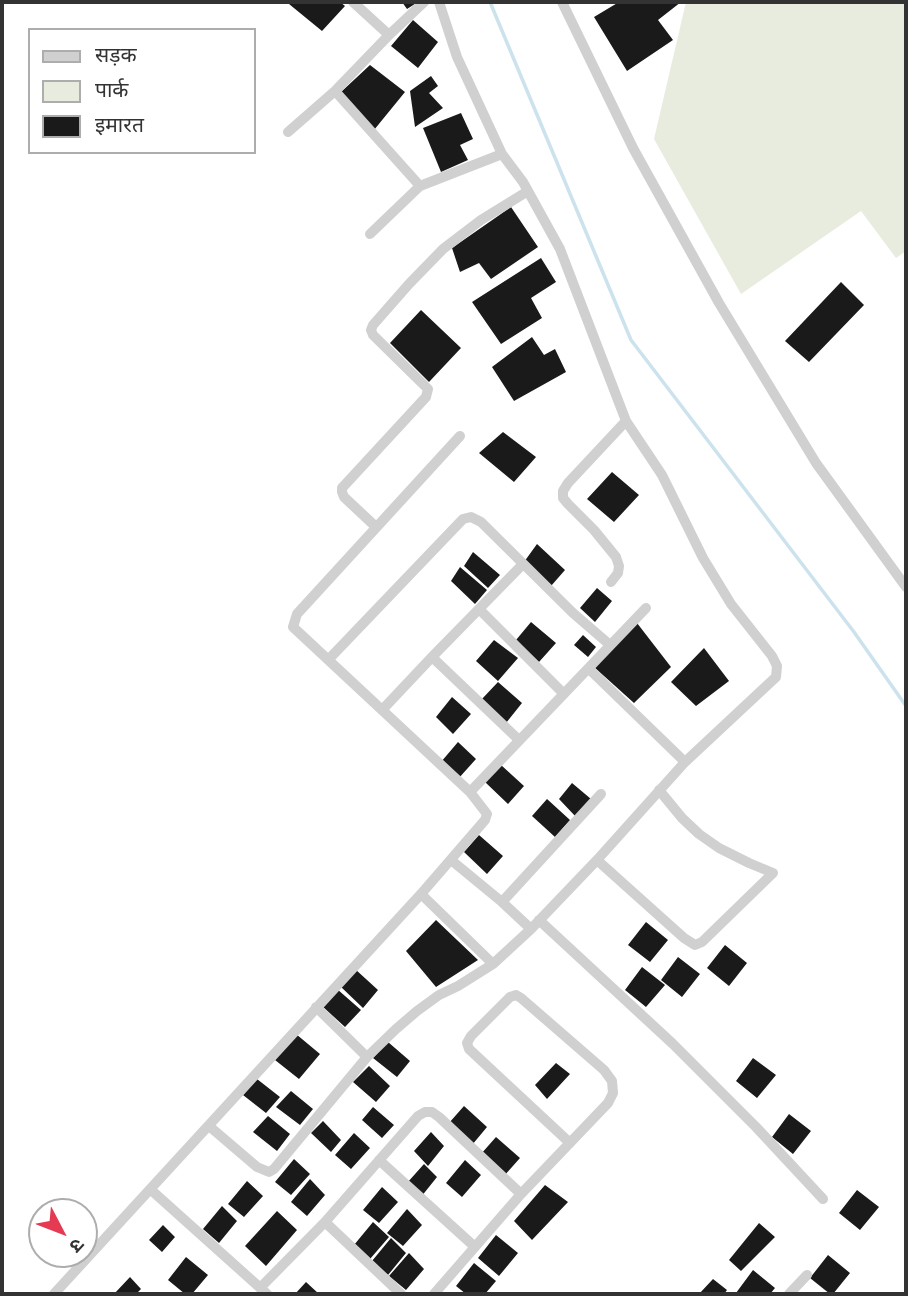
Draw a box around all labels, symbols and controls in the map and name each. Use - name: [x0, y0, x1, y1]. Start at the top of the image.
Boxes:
- legend: [28, 28, 256, 154]
- text: सड़क: [95, 43, 137, 67]
- text: पार्क: [95, 78, 129, 102]
- text: इमारत: [95, 113, 144, 137]
- north arrow: [28, 1198, 98, 1268]
- text: उ: [65, 1234, 89, 1257]

